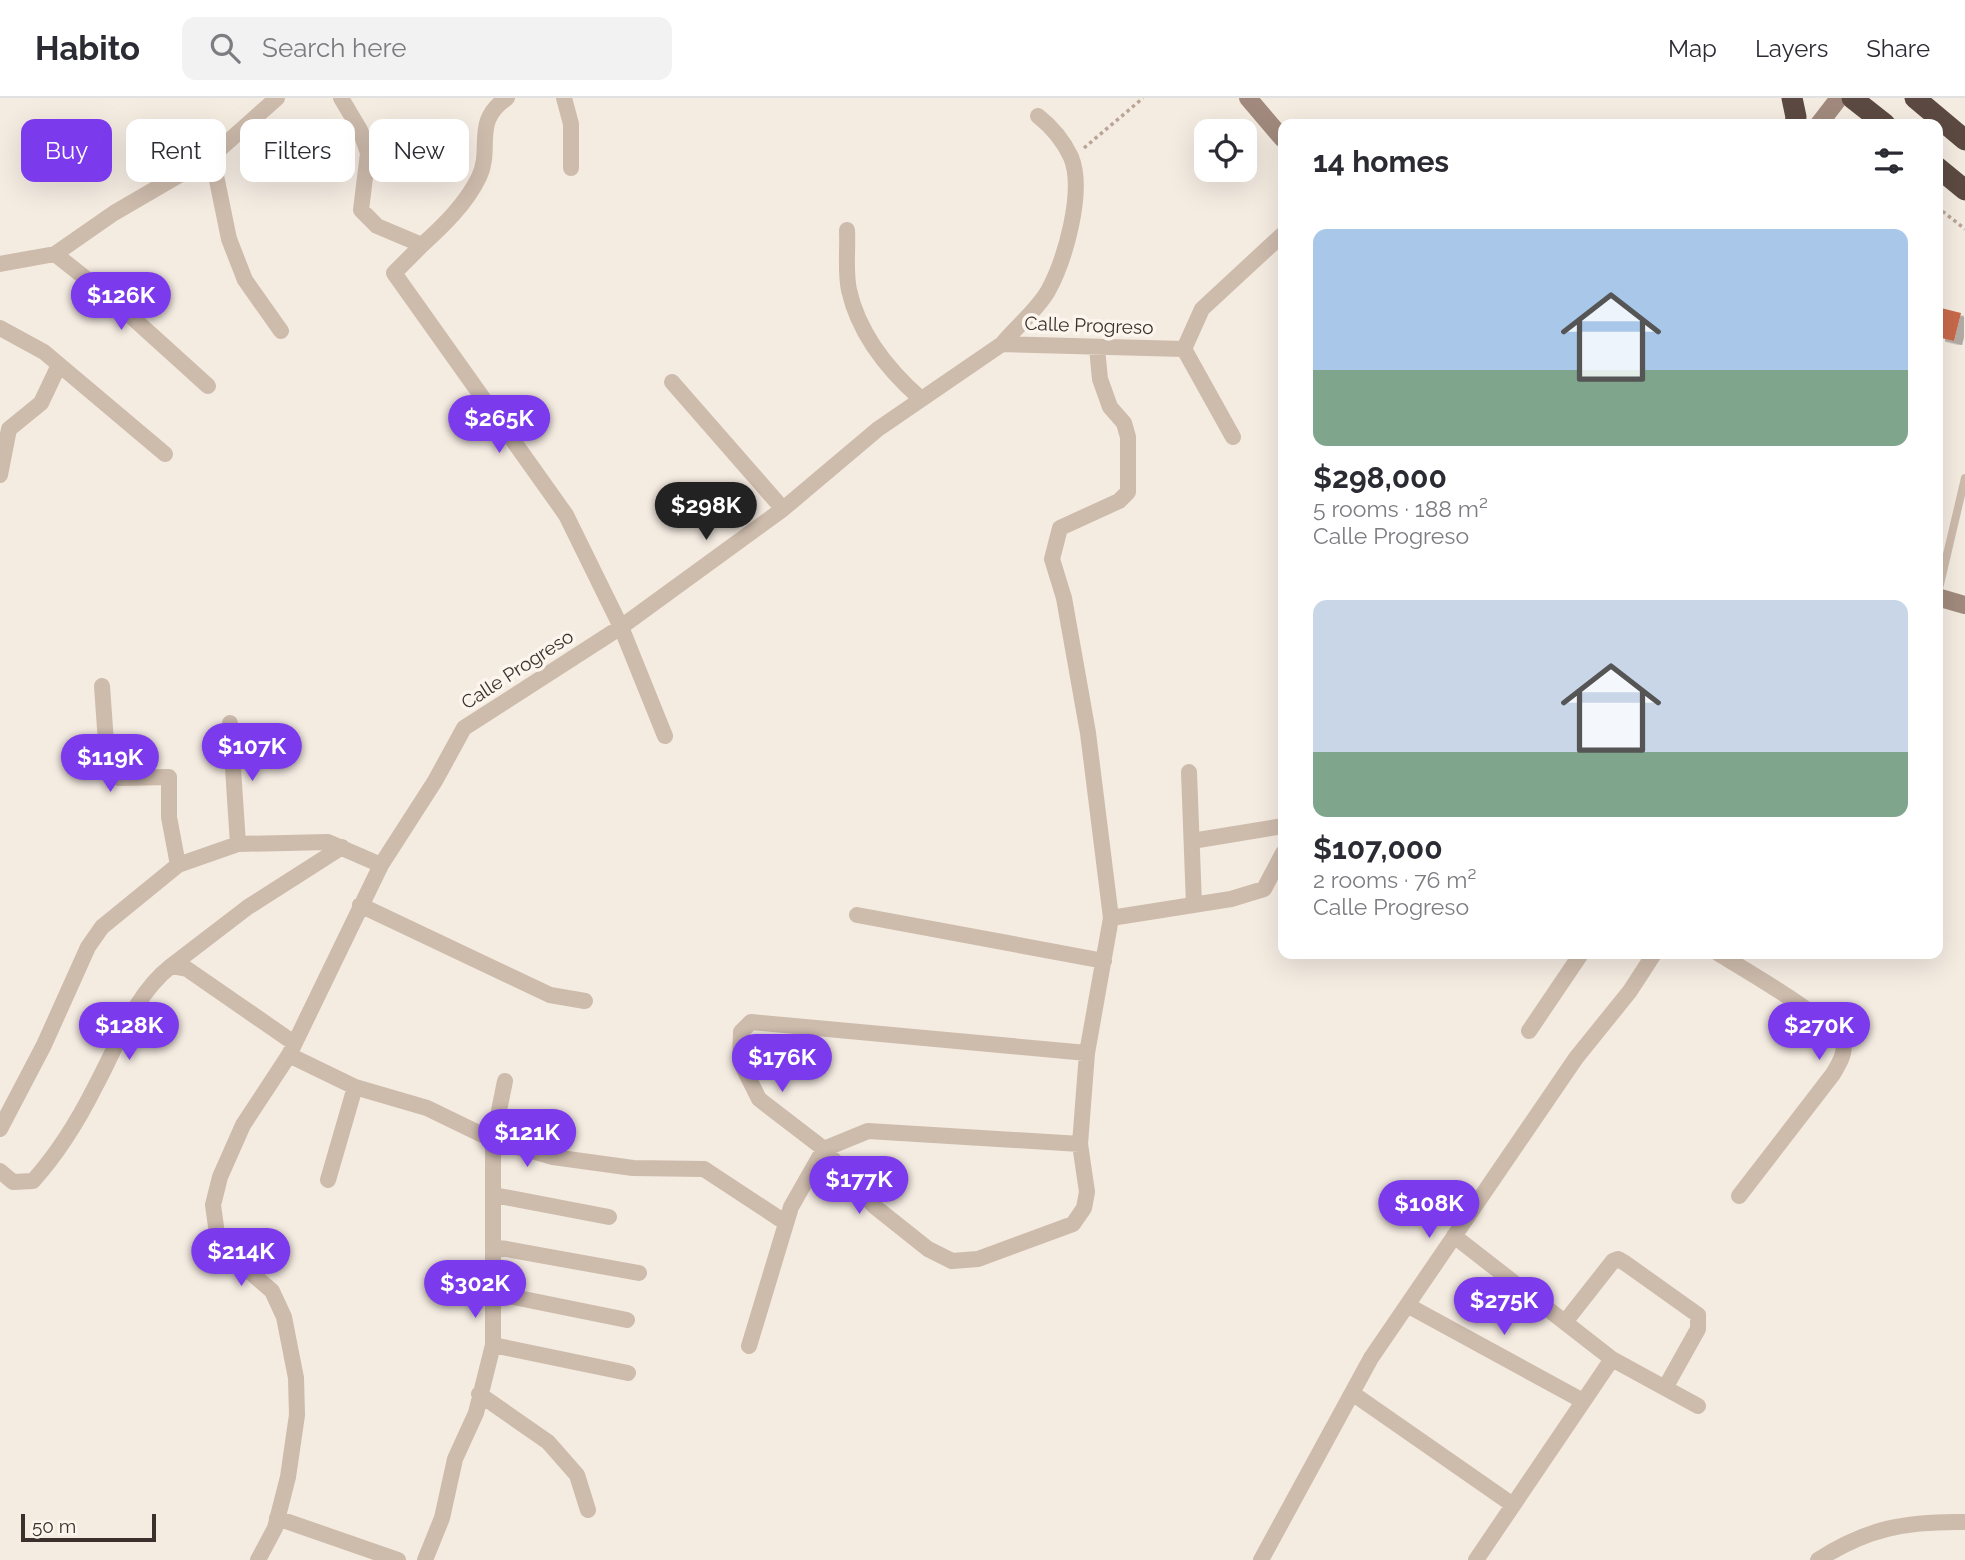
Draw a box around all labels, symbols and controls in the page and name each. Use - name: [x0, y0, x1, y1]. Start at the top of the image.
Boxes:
- search box: [182, 17, 672, 80]
- text: Habito: [35, 29, 140, 68]
- icon: search: [206, 29, 244, 67]
- text: Search here: [262, 33, 406, 63]
- text: Map: [1668, 34, 1717, 63]
- text: Layers: [1755, 34, 1828, 63]
- text: Share: [1866, 34, 1930, 63]
- chip: Buy: [21, 119, 112, 182]
- chip: Rent: [126, 119, 226, 182]
- chip: Filters: [240, 119, 355, 182]
- chip: New: [369, 119, 469, 182]
- map controls: [1194, 119, 1257, 182]
- button: locate: [1194, 119, 1257, 182]
- icon: filters: [1870, 142, 1908, 180]
- text: 14 homes: [1313, 144, 1449, 179]
- pin: $126K: [72, 272, 170, 332]
- icon: home: [1548, 274, 1674, 400]
- text: $126K: [87, 281, 155, 308]
- street label: Calle Progreso: [1024, 312, 1154, 338]
- pin: $265K: [450, 396, 548, 455]
- text: $265K: [464, 404, 534, 431]
- text: $298,000: [1313, 460, 1447, 495]
- pin: $298K: [657, 482, 755, 542]
- text: $298K: [671, 491, 741, 518]
- text: 5 rooms · 188 m²: [1313, 495, 1488, 522]
- text: Calle Progreso: [1313, 522, 1469, 549]
- street label: Calle Progreso: [457, 625, 577, 713]
- icon: home: [1548, 645, 1674, 771]
- pin: $107K: [203, 724, 301, 783]
- text: $107K: [218, 732, 286, 759]
- pin: $119K: [61, 734, 159, 794]
- text: $119K: [77, 743, 143, 770]
- text: $107,000: [1313, 831, 1443, 866]
- text: 2 rooms · 76 m²: [1313, 866, 1476, 893]
- text: Calle Progreso: [1313, 893, 1469, 920]
- pin: $128K: [80, 1002, 178, 1062]
- pin: $270K: [1770, 1002, 1868, 1062]
- text: $128K: [95, 1011, 163, 1038]
- text: $270K: [1784, 1011, 1854, 1038]
- pin: $176K: [733, 1034, 831, 1094]
- text: $176K: [748, 1043, 816, 1070]
- pin: $121K: [478, 1110, 576, 1169]
- text: $121K: [494, 1118, 560, 1145]
- pin: $177K: [810, 1156, 908, 1216]
- text: $177K: [825, 1165, 893, 1192]
- pin: $108K: [1380, 1180, 1478, 1240]
- text: $108K: [1394, 1189, 1464, 1216]
- pin: $214K: [192, 1228, 290, 1288]
- text: $214K: [207, 1237, 275, 1264]
- pin: $302K: [426, 1260, 524, 1320]
- text: $302K: [440, 1269, 510, 1296]
- pin: $275K: [1455, 1278, 1553, 1337]
- text: $275K: [1470, 1286, 1538, 1313]
- scale bar: [21, 1511, 156, 1543]
- text: 50 m: [32, 1515, 76, 1537]

